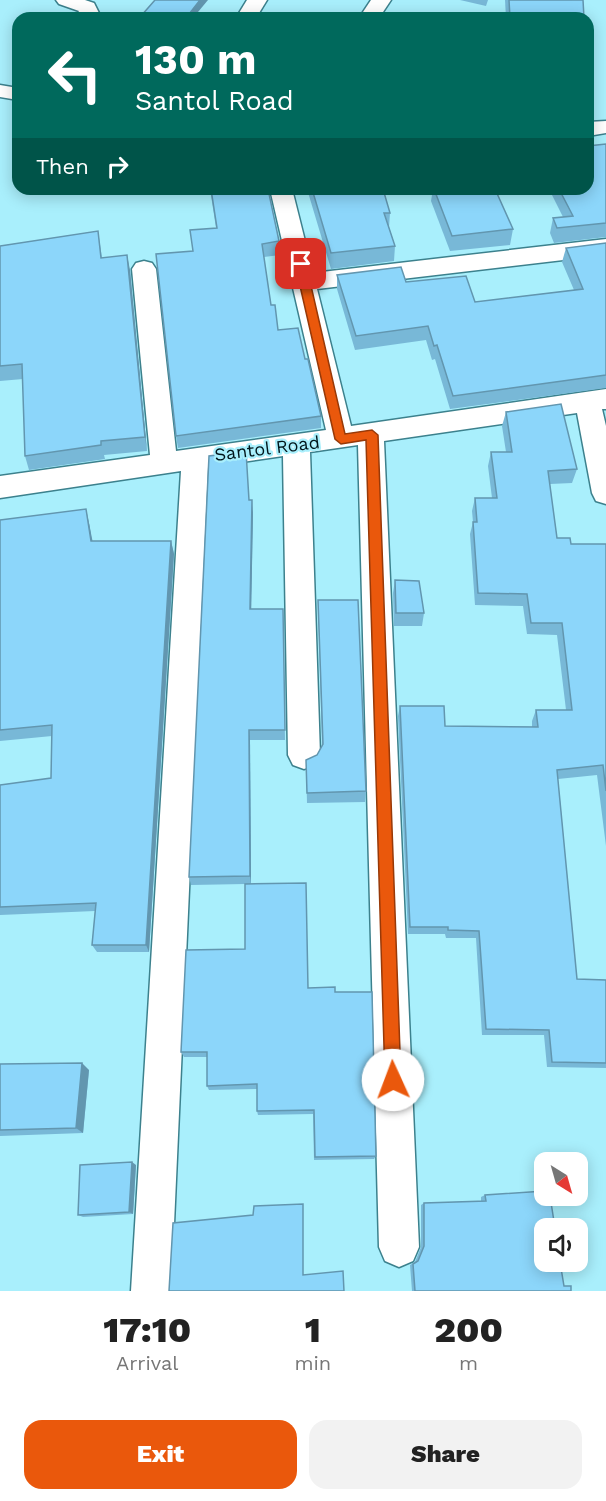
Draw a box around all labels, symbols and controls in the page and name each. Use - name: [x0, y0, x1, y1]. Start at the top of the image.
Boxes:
- text: 130 m: [135, 35, 257, 84]
- icon: left: [36, 36, 114, 114]
- text: Santol Road: [135, 85, 294, 117]
- icon: right: [101, 150, 134, 183]
- text: Then: [36, 154, 89, 179]
- pin: [275, 238, 326, 289]
- icon: arrive: [284, 247, 317, 280]
- street label: Santol Road: [213, 431, 321, 465]
- position arrow: [361, 1048, 425, 1112]
- north arrow: [534, 1152, 588, 1206]
- map controls: [534, 1152, 588, 1272]
- button: sound: [534, 1218, 588, 1272]
- text: 17:10: [103, 1309, 191, 1351]
- text: 1: [305, 1309, 321, 1351]
- text: 200: [434, 1309, 503, 1351]
- text: Arrival: [116, 1351, 178, 1375]
- text: min: [294, 1351, 331, 1375]
- text: m: [459, 1351, 478, 1375]
- button: Exit: [24, 1420, 297, 1489]
- button: Share: [309, 1420, 582, 1489]

